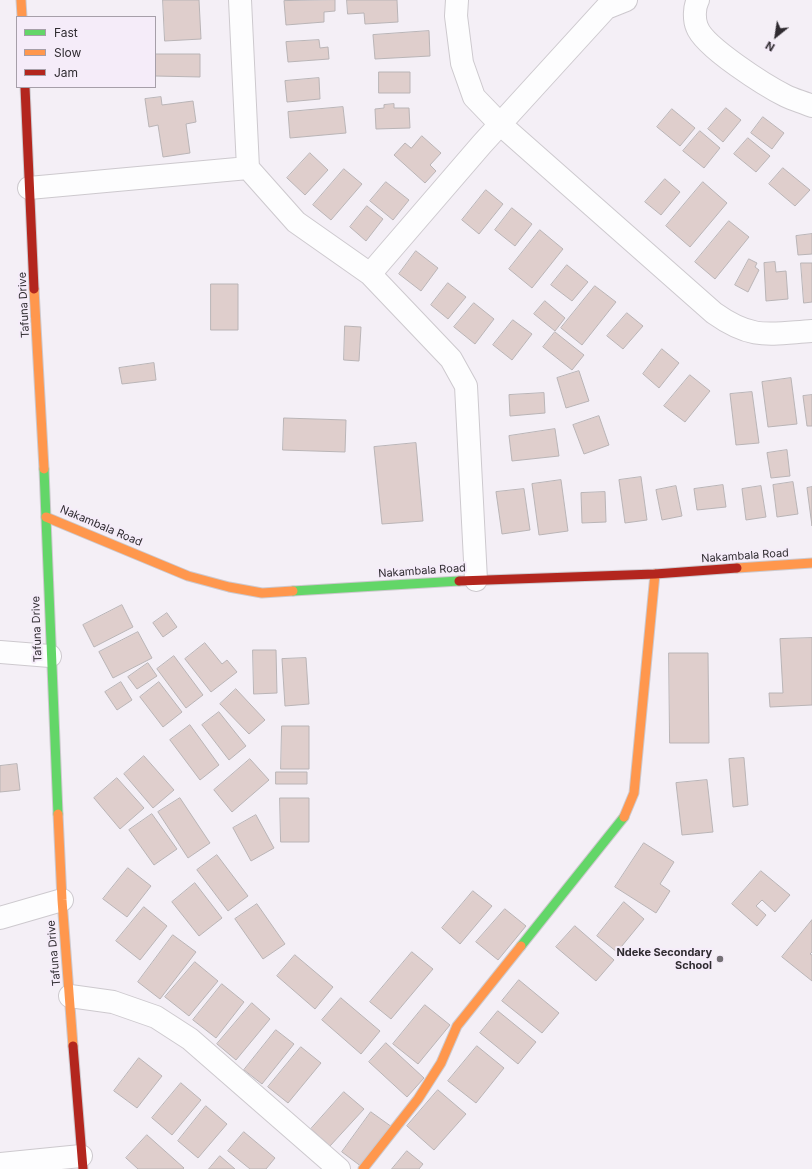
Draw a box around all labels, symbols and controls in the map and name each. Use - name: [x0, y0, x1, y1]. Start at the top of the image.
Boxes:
- legend: [16, 16, 156, 88]
- north arrow: [756, 16, 796, 56]
- text: Fast: [54, 25, 78, 40]
- text: N: [763, 38, 777, 55]
- text: Slow: [54, 45, 81, 60]
- text: Jam: [54, 65, 78, 80]
- street label: Tafuna Drive: [16, 272, 32, 338]
- street label: Nakambala Road: [58, 503, 144, 549]
- street label: Nakambala Road: [701, 546, 789, 566]
- street label: Nakambala Road: [378, 561, 466, 581]
- street label: Tafuna Drive: [29, 596, 45, 662]
- street label: Tafuna Drive: [45, 919, 63, 987]
- place label: Ndeke Secondary School: [616, 946, 712, 972]
- marker: Ndeke Secondary School: [715, 954, 725, 964]

